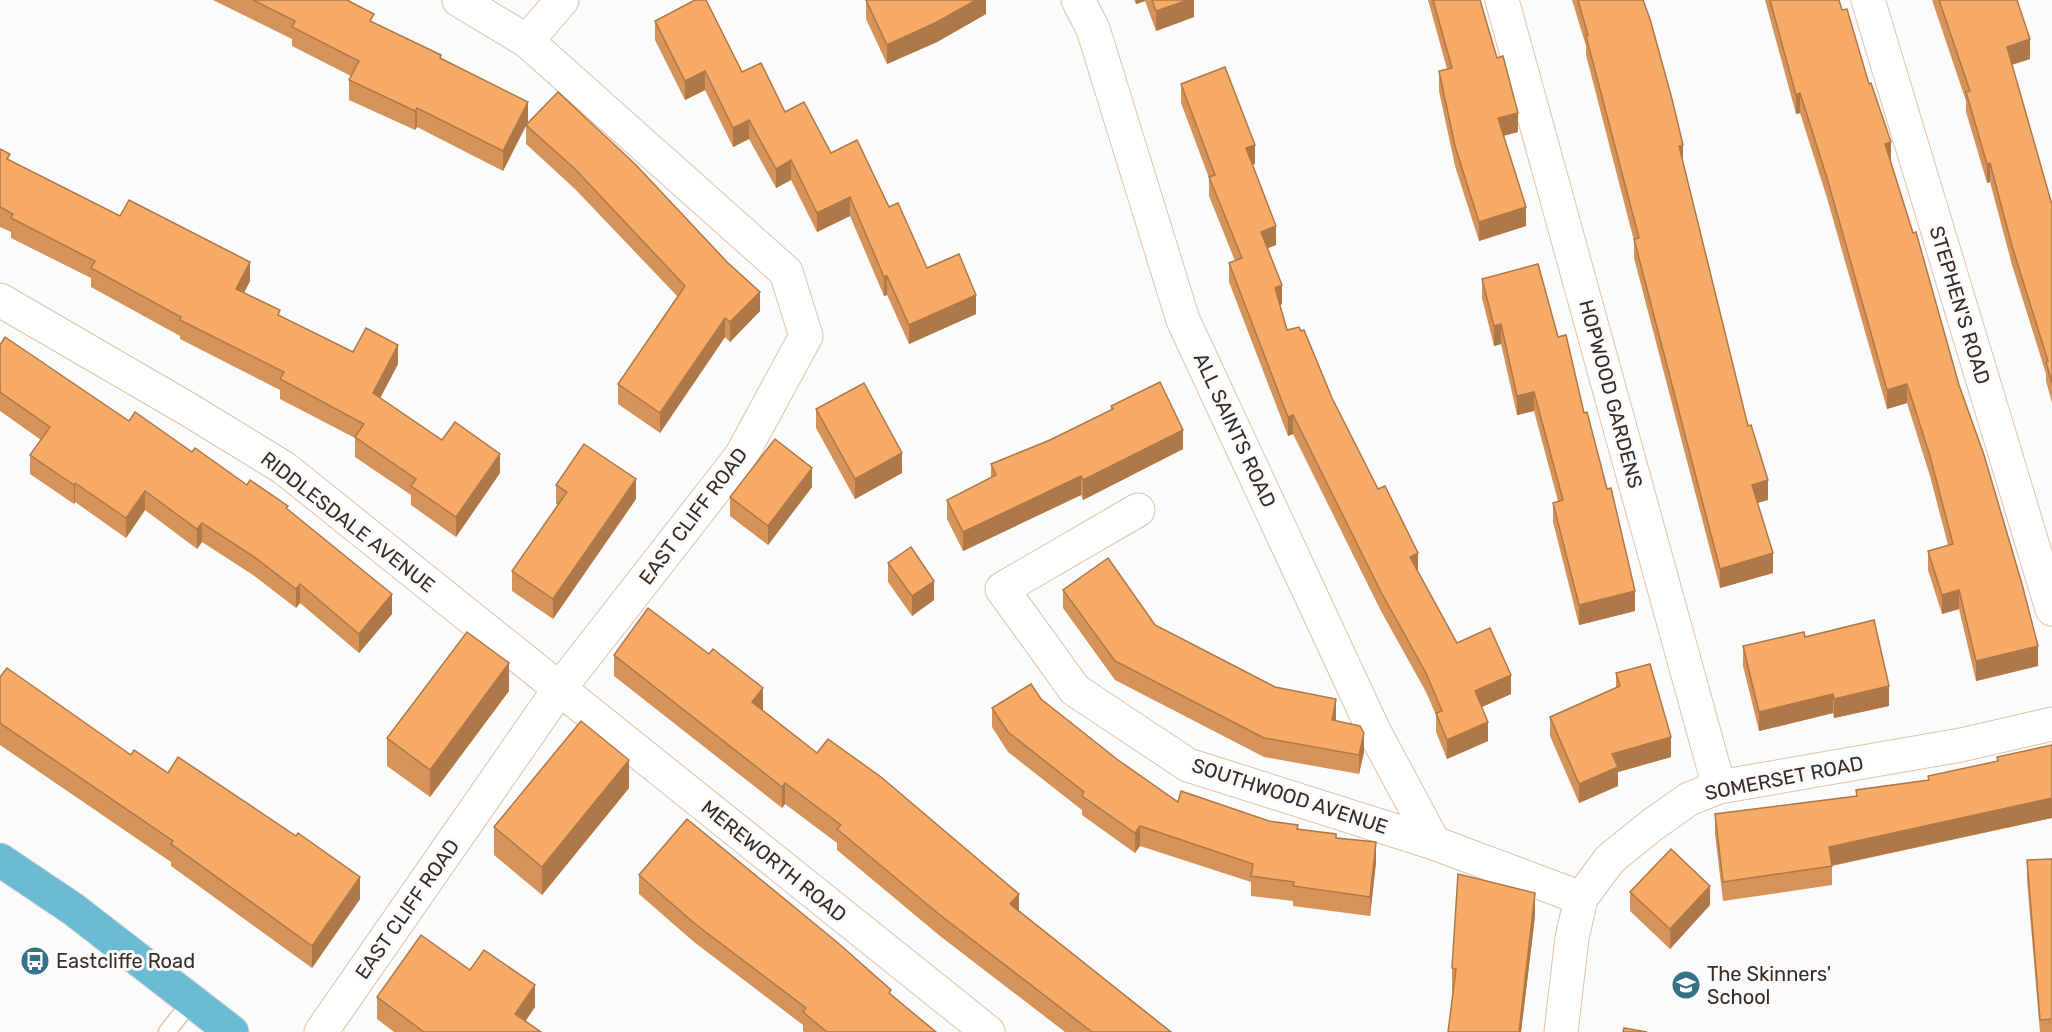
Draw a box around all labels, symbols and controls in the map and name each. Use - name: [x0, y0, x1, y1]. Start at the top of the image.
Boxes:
- street label: STEPHEN'S ROAD: [1924, 223, 1996, 387]
- street label: HOPWOOD GARDENS: [1574, 297, 1648, 491]
- street label: ALL SAINTS ROAD: [1189, 349, 1281, 511]
- street label: EAST CLIFF ROAD: [634, 443, 752, 589]
- street label: RIDDLESDALE AVENUE: [256, 447, 440, 597]
- street label: SOMERSET ROAD: [1703, 751, 1865, 805]
- street label: SOUTHWOOD AVENUE: [1189, 753, 1391, 839]
- street label: MEREWORTH ROAD: [697, 795, 851, 927]
- street label: EAST CLIFF ROAD: [350, 834, 464, 984]
- bus stop icon: Eastcliffe Road: [19, 945, 51, 977]
- place label: Eastcliffe Road: [56, 949, 195, 973]
- place label: The Skinners' School: [1707, 962, 1831, 1009]
- school or university icon: The Skinners' School: [1670, 969, 1702, 1001]

